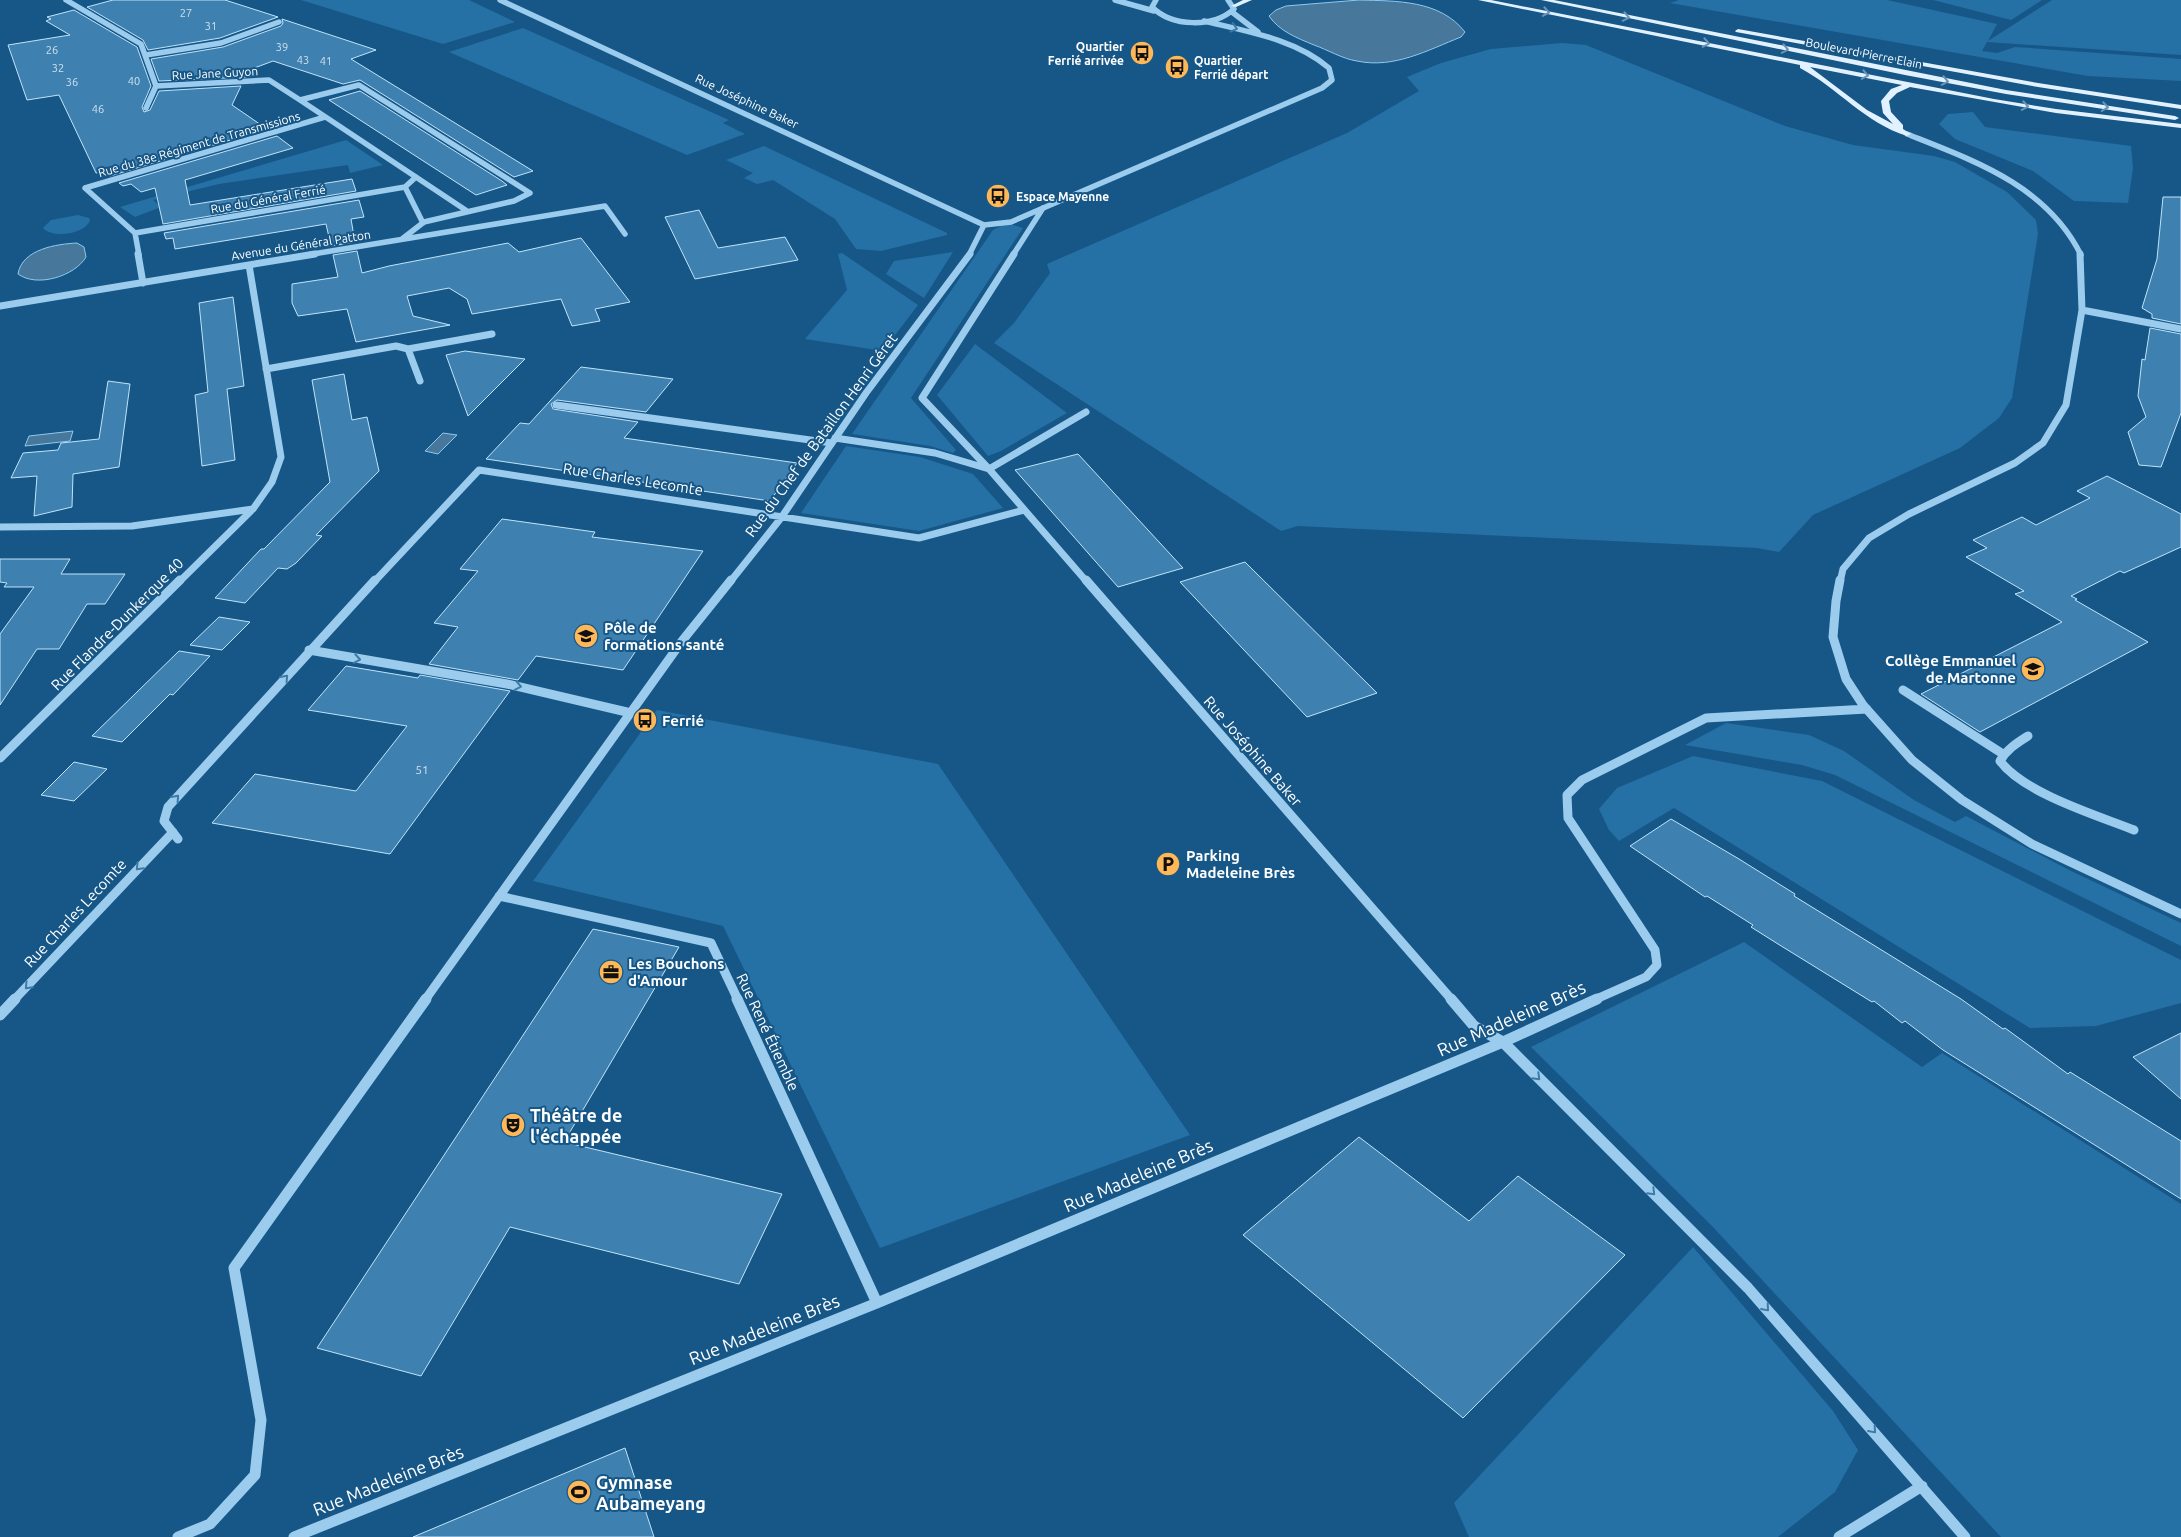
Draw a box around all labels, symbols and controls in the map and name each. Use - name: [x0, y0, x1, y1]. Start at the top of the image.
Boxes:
- house number: 27: [180, 7, 192, 19]
- one-way arrow: [1542, 7, 1551, 17]
- one-way arrow: [1621, 11, 1630, 21]
- house number: 31: [205, 20, 217, 32]
- one-way arrow: [1230, 22, 1238, 33]
- street label: Boulevard Pierre Elain: [1805, 35, 1923, 71]
- one-way arrow: [1701, 38, 1710, 48]
- place label: Quartier Ferrié arrivée: [1048, 40, 1124, 67]
- bus stop icon: Quartier Ferrié arrivée: [1129, 40, 1155, 66]
- house number: 39: [276, 41, 288, 53]
- one-way arrow: [1781, 43, 1790, 54]
- house number: 26: [46, 44, 58, 56]
- house number: 43: [297, 54, 309, 66]
- bus stop icon: Quartier Ferrié départ: [1164, 54, 1190, 80]
- place label: Quartier Ferrié départ: [1194, 54, 1268, 81]
- house number: 41: [320, 55, 332, 67]
- house number: 32: [52, 62, 64, 74]
- street label: Rue Jane Guyon: [172, 64, 258, 82]
- one-way arrow: [1861, 70, 1870, 80]
- street label: Rue Joséphine Baker: [693, 71, 801, 131]
- house number: 40: [128, 75, 140, 87]
- one-way arrow: [1940, 75, 1949, 85]
- house number: 36: [66, 76, 78, 88]
- one-way arrow: [2020, 101, 2029, 111]
- one-way arrow: [2101, 101, 2109, 112]
- house number: 46: [92, 103, 104, 115]
- street label: Rue du 38e Régiment de Transmissions: [97, 109, 301, 179]
- street label: Rue du Général Ferrié: [209, 182, 327, 216]
- bus stop icon: Espace Mayenne: [985, 183, 1011, 209]
- place label: Espace Mayenne: [1016, 190, 1109, 203]
- street label: Avenue du Général Patton: [230, 228, 372, 262]
- street label: Rue du Chef de Bataillon Henri Géret: [741, 330, 901, 540]
- street label: Rue Charles Lecomte: [562, 460, 704, 498]
- street label: Rue Flandre-Dunkerque 40: [47, 554, 187, 694]
- place label: Pôle de formations santé: [604, 619, 724, 653]
- school or university icon: Pôle de formations santé: [573, 623, 599, 649]
- place label: Collège Emmanuel de Martonne: [1885, 652, 2016, 686]
- one-way arrow: [353, 653, 362, 663]
- school or university icon: Collège Emmanuel de Martonne: [2020, 656, 2046, 682]
- one-way arrow: [279, 674, 288, 683]
- one-way arrow: [513, 680, 522, 691]
- street label: Rue Joséphine Baker: [1201, 692, 1306, 810]
- bus stop icon: Ferrié: [632, 707, 658, 733]
- place label: Ferrié: [662, 712, 704, 729]
- house number: 51: [415, 763, 429, 776]
- one-way arrow: [170, 795, 179, 804]
- place label: Parking Madeleine Brès: [1186, 847, 1295, 881]
- parking icon: Parking Madeleine Brès: [1155, 851, 1181, 877]
- street label: Rue Charles Lecomte: [20, 855, 130, 971]
- one-way arrow: [136, 861, 145, 870]
- place label: Les Bouchons d'Amour: [628, 955, 724, 989]
- office icon: Les Bouchons d'Amour: [598, 959, 624, 985]
- street label: Rue René Étiemble: [733, 971, 803, 1093]
- street label: Rue Madeleine Brès: [1434, 976, 1588, 1060]
- one-way arrow: [25, 980, 34, 989]
- one-way arrow: [1531, 1071, 1540, 1080]
- place label: Théâtre de l'échappée: [530, 1105, 622, 1146]
- theatre icon: Théâtre de l'échappée: [500, 1112, 526, 1138]
- street label: Rue Madeleine Brès: [1060, 1134, 1216, 1216]
- one-way arrow: [1646, 1186, 1655, 1195]
- street label: Rue Madeleine Brès: [686, 1290, 842, 1368]
- one-way arrow: [1760, 1302, 1768, 1311]
- one-way arrow: [1867, 1424, 1876, 1433]
- street label: Rue Madeleine Brès: [310, 1441, 466, 1519]
- place label: Gymnase Aubameyang: [596, 1472, 706, 1513]
- sports icon: Gymnase Aubameyang: [566, 1479, 592, 1505]

